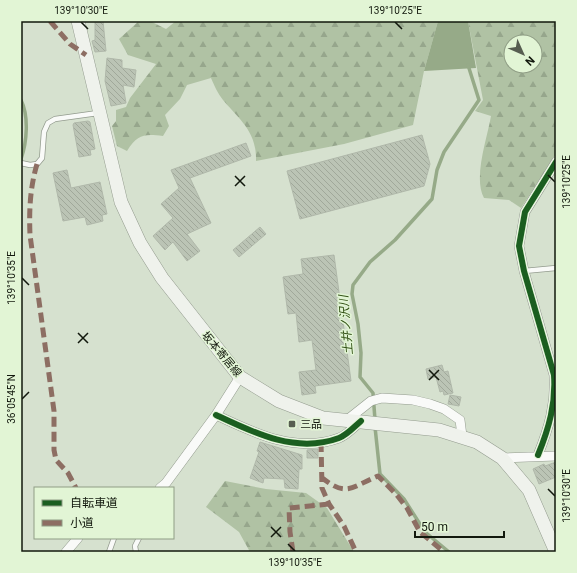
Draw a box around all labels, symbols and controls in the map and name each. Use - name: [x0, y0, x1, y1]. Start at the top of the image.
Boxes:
- text: 139°10'30"E: [54, 5, 108, 16]
- text: 139°10'25"E: [368, 5, 422, 16]
- north arrow: [503, 34, 543, 74]
- text: N: [522, 53, 537, 68]
- text: 139°10'25"E: [561, 155, 572, 209]
- text: 139°10'35"E: [6, 251, 17, 305]
- water label: 土井ノ沢川: [336, 293, 356, 356]
- street label: 坂本寄居線: [199, 329, 244, 380]
- text: 36°05'45"N: [6, 374, 17, 424]
- place label: 三品: [300, 418, 322, 431]
- marker: 三品: [287, 419, 297, 429]
- text: 139°10'30"E: [561, 469, 572, 523]
- legend: [34, 487, 174, 539]
- text: 自転車道: [70, 496, 118, 510]
- scale bar: [415, 513, 504, 539]
- text: 小道: [70, 516, 94, 530]
- text: 50 m: [421, 520, 448, 534]
- text: 139°10'35"E: [268, 557, 322, 568]

